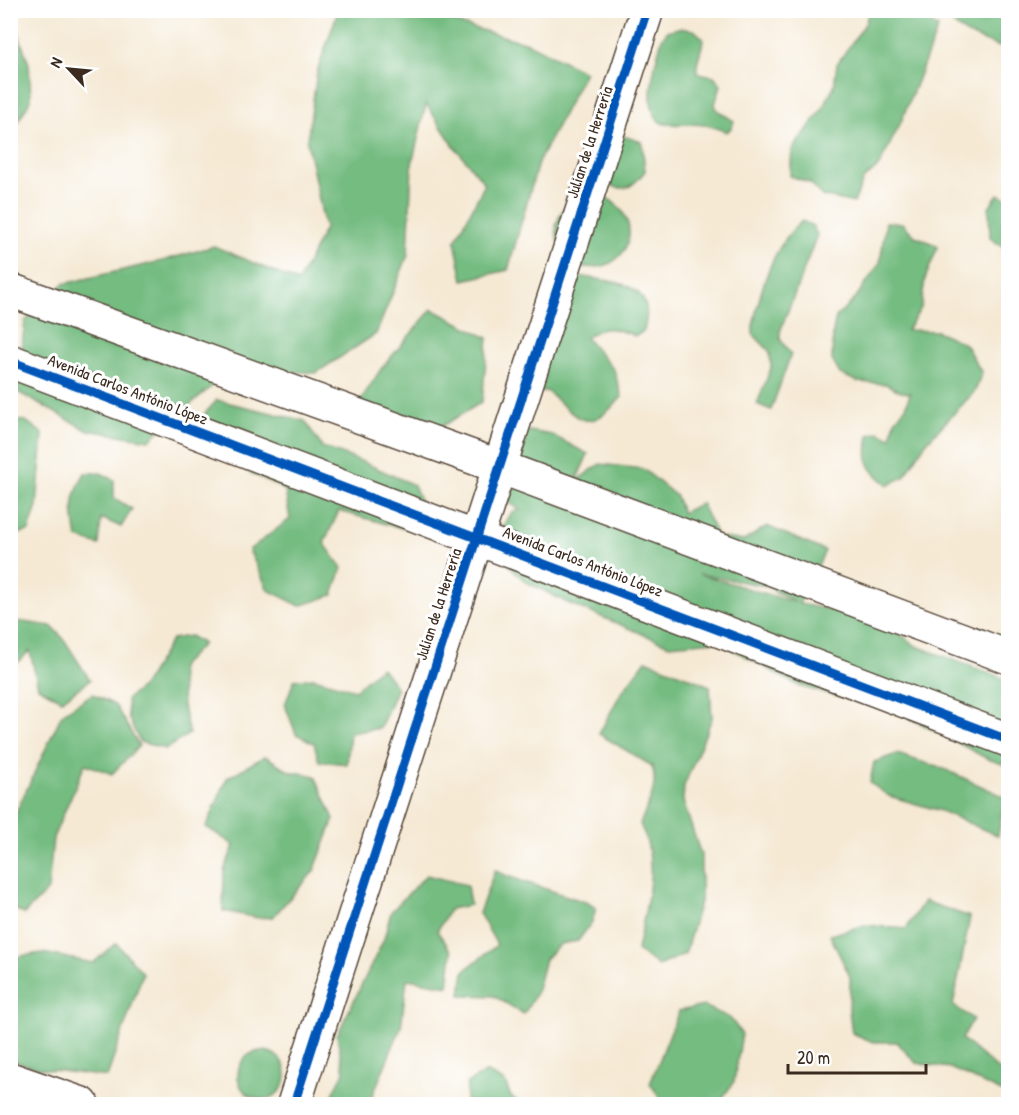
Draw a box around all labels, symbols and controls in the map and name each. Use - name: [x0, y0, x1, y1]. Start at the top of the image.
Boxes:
- north arrow: [39, 39, 99, 99]
- text: N: [44, 53, 67, 71]
- street label: Julian de la Herrería: [561, 83, 617, 201]
- street label: Avenida Carlos António López: [45, 348, 211, 430]
- street label: Avenida Carlos António López: [500, 520, 666, 602]
- street label: Julian de la Herrería: [410, 545, 466, 663]
- scale bar: [788, 1037, 926, 1075]
- text: 20 m: [797, 1045, 830, 1070]

